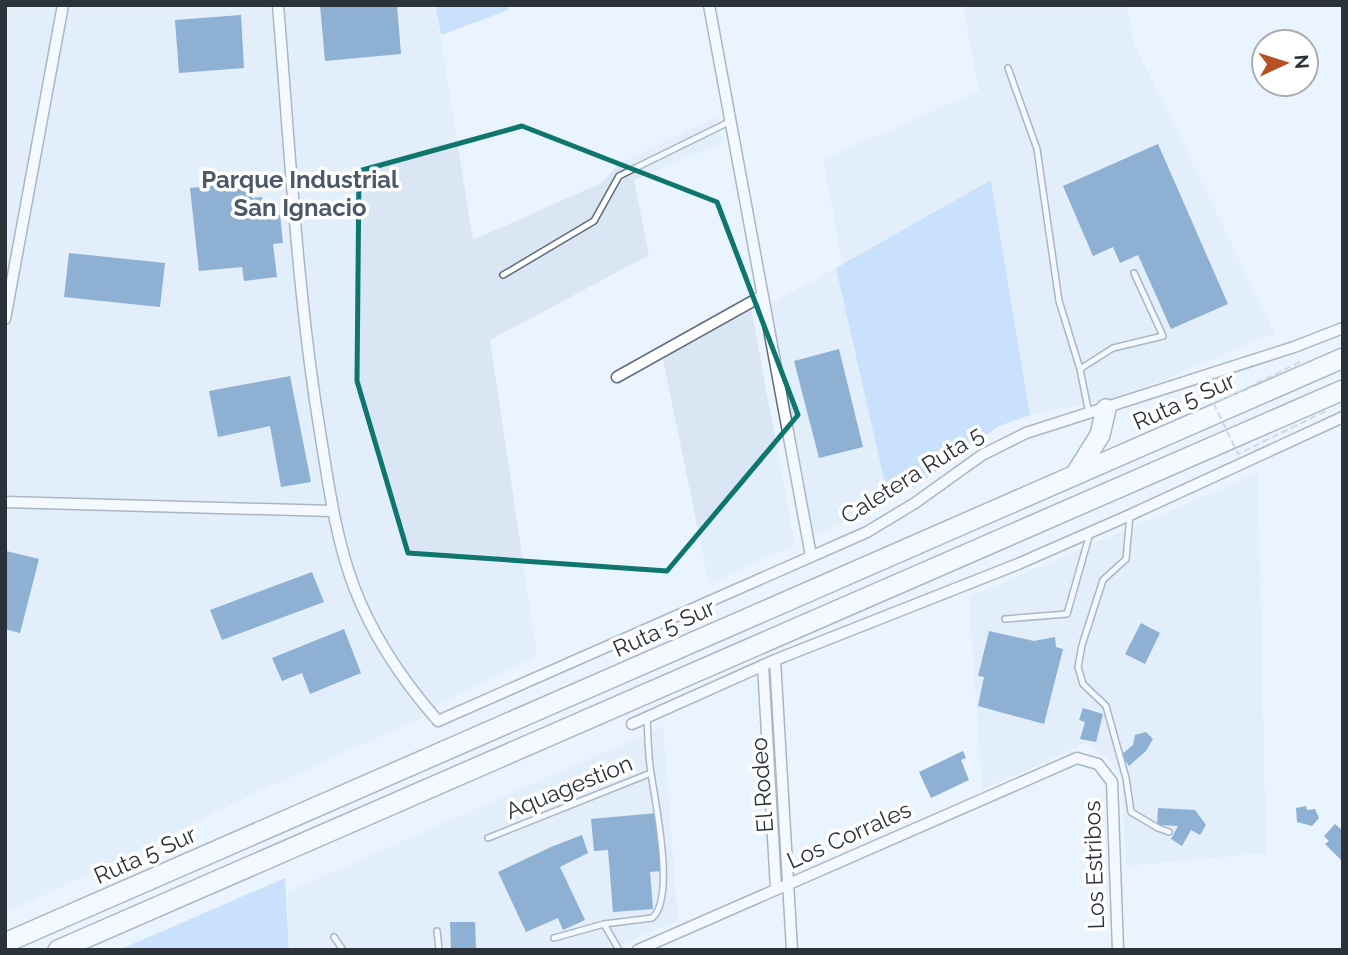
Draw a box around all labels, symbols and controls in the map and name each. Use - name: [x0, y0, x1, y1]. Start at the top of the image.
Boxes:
- north arrow: [1250, 28, 1320, 98]
- text: N: [1290, 54, 1313, 70]
- district label: Parque Industrial San Ignacio: [201, 165, 399, 222]
- street label: Ruta 5 Sur: [1129, 366, 1239, 435]
- street label: Caletera Ruta 5: [836, 420, 988, 529]
- street label: Ruta 5 Sur: [609, 593, 719, 662]
- street label: El Rodeo: [745, 737, 778, 833]
- street label: Aquagestion: [502, 749, 636, 824]
- street label: Los Corrales: [783, 795, 915, 874]
- street label: Los Estribos: [1078, 800, 1109, 930]
- street label: Ruta 5 Sur: [90, 820, 200, 889]

